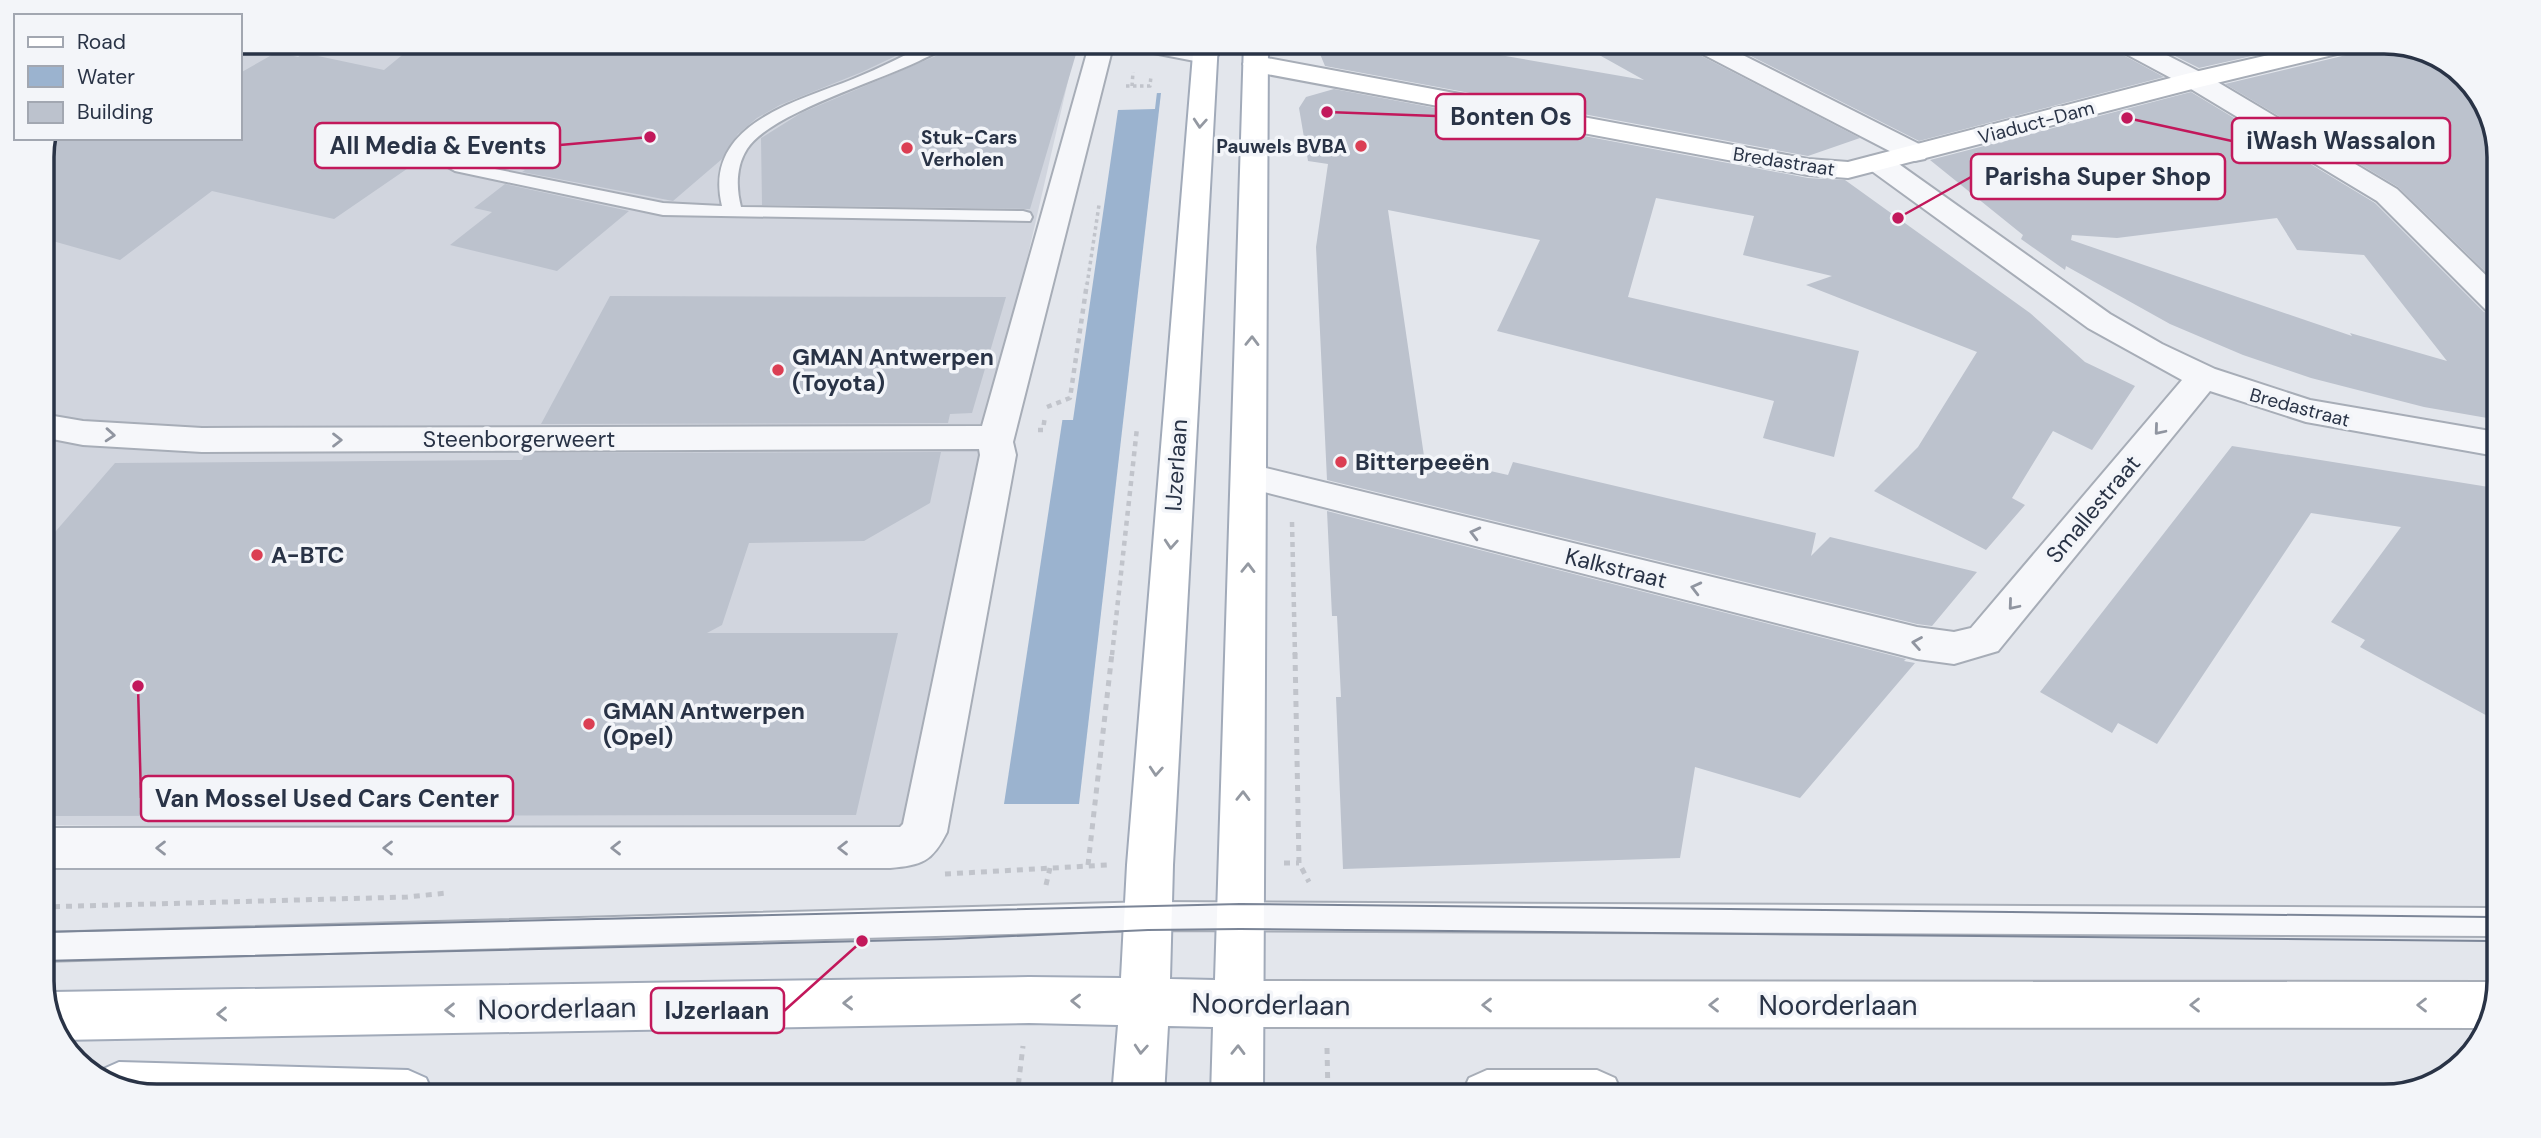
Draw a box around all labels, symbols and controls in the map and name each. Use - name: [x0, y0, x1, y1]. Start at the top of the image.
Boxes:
- legend: [14, 14, 242, 140]
- text: Road: [77, 28, 126, 56]
- text: Water: [77, 63, 135, 91]
- callout: Bonten Os: [1436, 94, 1585, 139]
- street label: Viaduct-Dam: [1975, 95, 2097, 150]
- text: Building: [77, 98, 154, 126]
- text: Bonten Os: [1450, 101, 1572, 132]
- one-way arrow: [1193, 118, 1208, 129]
- callout: iWash Wassalon: [2232, 118, 2450, 163]
- callout: All Media & Events: [315, 123, 560, 168]
- place label: Stuk-Cars Verholen: [921, 125, 1017, 172]
- text: iWash Wassalon: [2246, 125, 2436, 156]
- text: All Media & Events: [330, 130, 546, 161]
- place label: Pauwels BVBA: [1216, 134, 1348, 159]
- marker: Pauwels BVBA: [1353, 138, 1369, 154]
- marker: Stuk-Cars Verholen: [899, 140, 915, 156]
- street label: Bredastraat: [1731, 141, 1837, 182]
- callout: Parisha Super Shop: [1971, 154, 2225, 199]
- text: Parisha Super Shop: [1985, 161, 2211, 192]
- one-way arrow: [1244, 335, 1260, 346]
- place label: GMAN Antwerpen (Toyota): [792, 342, 994, 398]
- marker: GMAN Antwerpen (Toyota): [770, 362, 786, 378]
- street label: Bredastraat: [2247, 382, 2353, 433]
- street label: IJzerlaan: [1158, 418, 1194, 512]
- one-way arrow: [2155, 421, 2167, 434]
- street label: Steenborgerweert: [423, 424, 615, 454]
- one-way arrow: [104, 427, 115, 442]
- one-way arrow: [332, 432, 343, 448]
- place label: Bitterpeeën: [1355, 447, 1490, 477]
- street label: Smallestraat: [2039, 449, 2147, 569]
- marker: Bitterpeeën: [1333, 454, 1349, 470]
- one-way arrow: [1469, 527, 1481, 541]
- one-way arrow: [1163, 539, 1178, 550]
- place label: A-BTC: [271, 540, 345, 570]
- street label: Kalkstraat: [1562, 541, 1670, 595]
- marker: A-BTC: [249, 547, 265, 563]
- one-way arrow: [1240, 563, 1255, 574]
- one-way arrow: [1690, 582, 1702, 596]
- one-way arrow: [2009, 596, 2021, 609]
- one-way arrow: [1911, 636, 1923, 651]
- place label: GMAN Antwerpen (Opel): [603, 696, 805, 752]
- marker: GMAN Antwerpen (Opel): [581, 716, 597, 732]
- one-way arrow: [1149, 766, 1164, 777]
- callout: Van Mossel Used Cars Center: [141, 776, 513, 821]
- text: Van Mossel Used Cars Center: [155, 783, 499, 814]
- one-way arrow: [1235, 790, 1251, 801]
- one-way arrow: [155, 840, 166, 856]
- one-way arrow: [383, 840, 393, 856]
- one-way arrow: [610, 840, 621, 856]
- one-way arrow: [838, 840, 848, 856]
- street label: Noorderlaan: [1191, 985, 1351, 1024]
- street label: Noorderlaan: [1759, 987, 1918, 1024]
- callout: IJzerlaan: [651, 988, 784, 1033]
- street label: Noorderlaan: [477, 989, 637, 1028]
- one-way arrow: [1070, 993, 1081, 1008]
- text: IJzerlaan: [665, 995, 769, 1026]
- one-way arrow: [843, 995, 853, 1011]
- one-way arrow: [1481, 997, 1491, 1013]
- one-way arrow: [1708, 997, 1719, 1013]
- one-way arrow: [2189, 997, 2199, 1013]
- one-way arrow: [2416, 997, 2427, 1013]
- one-way arrow: [444, 1002, 454, 1018]
- one-way arrow: [216, 1006, 227, 1021]
- one-way arrow: [1134, 1043, 1149, 1054]
- one-way arrow: [1230, 1044, 1246, 1055]

